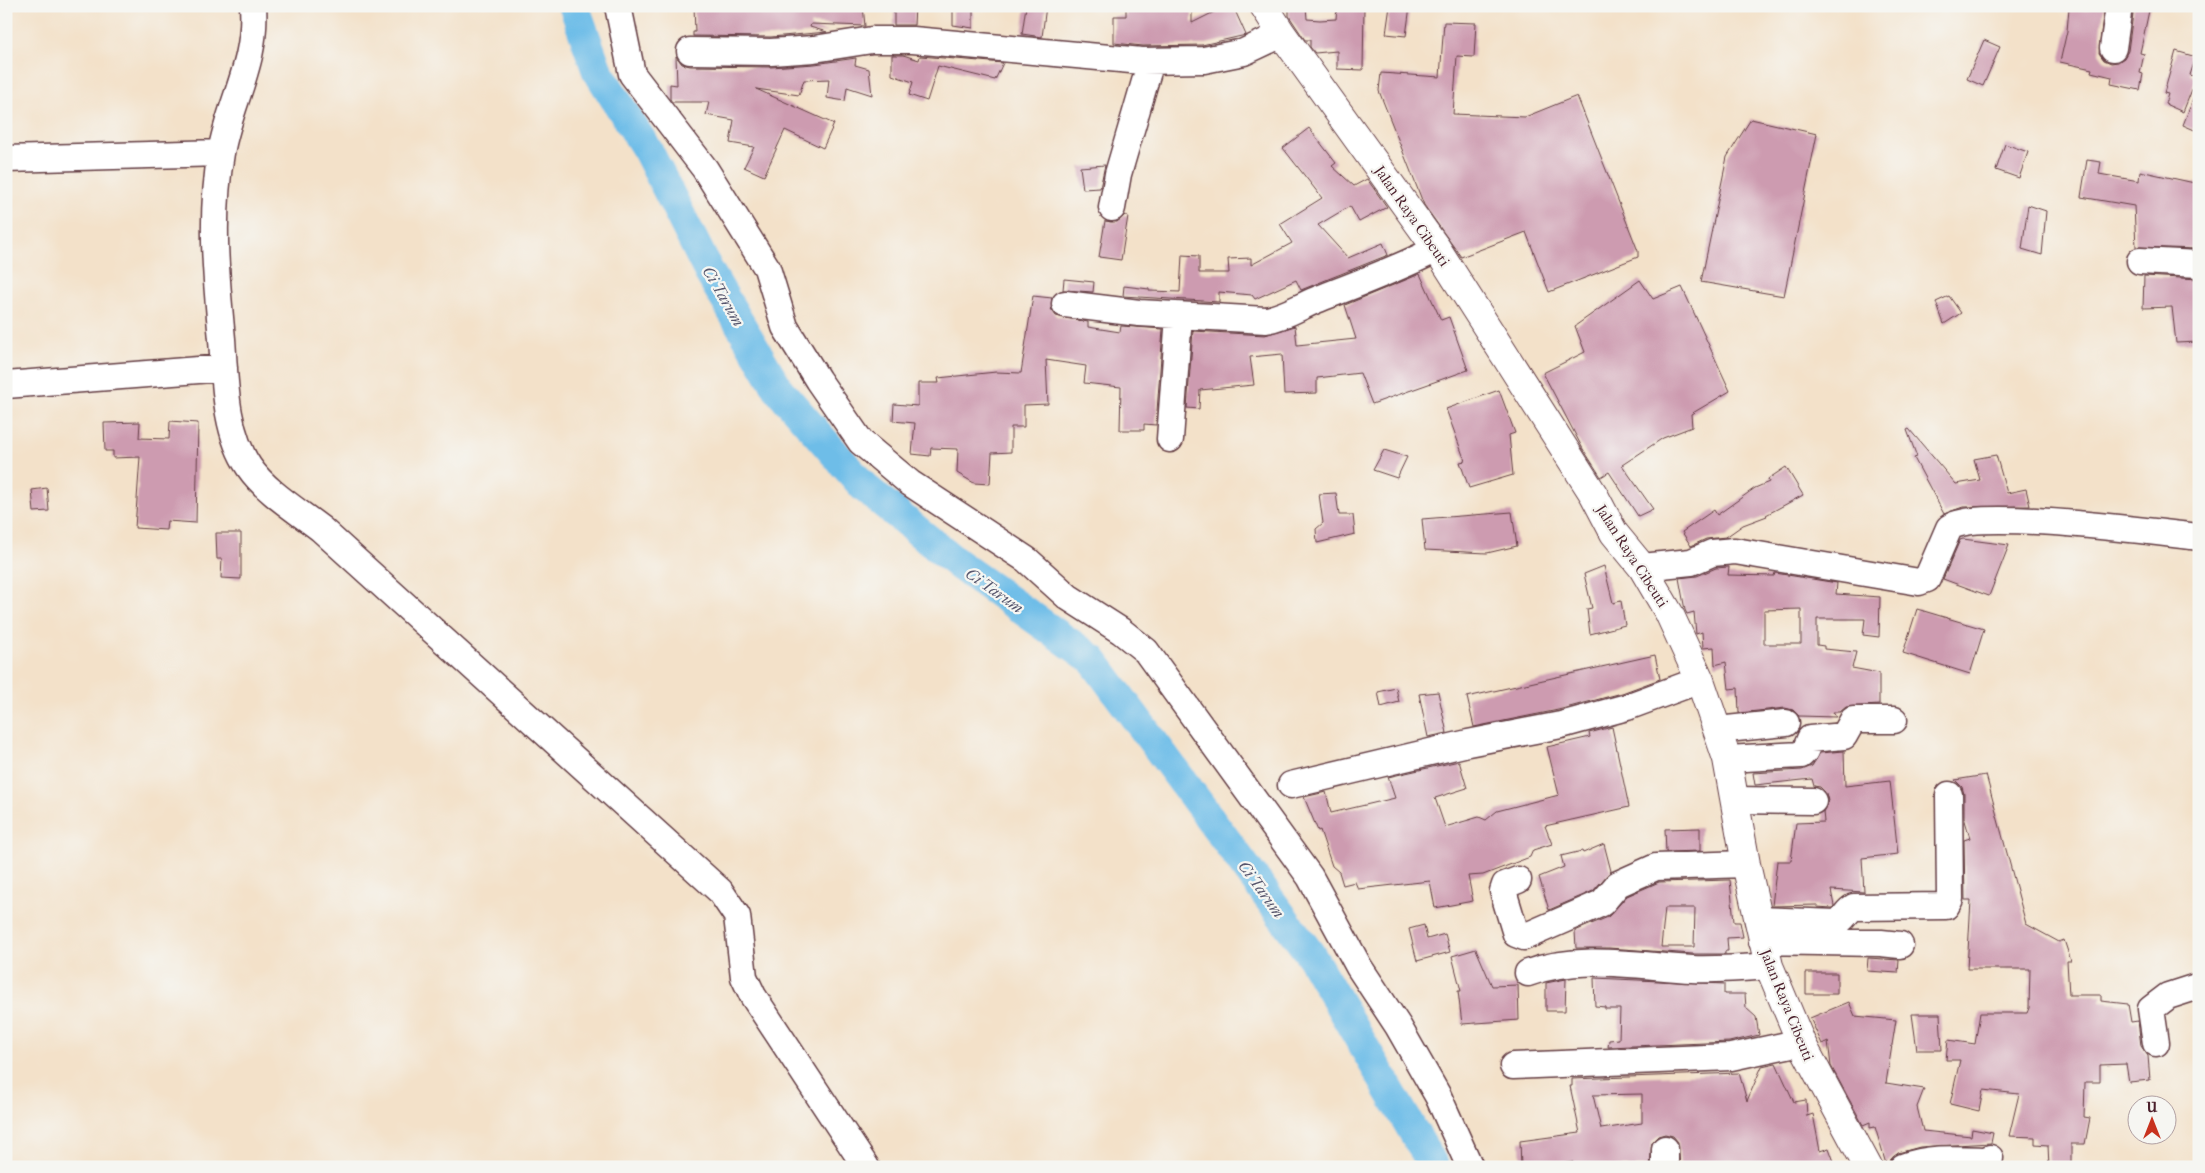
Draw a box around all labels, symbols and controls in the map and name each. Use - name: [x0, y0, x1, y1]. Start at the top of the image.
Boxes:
- street label: Jalan Raya Cibeuti: [1370, 161, 1454, 270]
- water label: Ci Tarum: [699, 263, 748, 330]
- street label: Jalan Raya Cibeuti: [1592, 500, 1672, 611]
- water label: Ci Tarum: [962, 564, 1027, 617]
- water label: Ci Tarum: [1235, 857, 1289, 922]
- street label: Jalan Raya Cibeuti: [1756, 946, 1818, 1064]
- north arrow: [2128, 1096, 2178, 1146]
- text: U: [2146, 1099, 2158, 1116]

